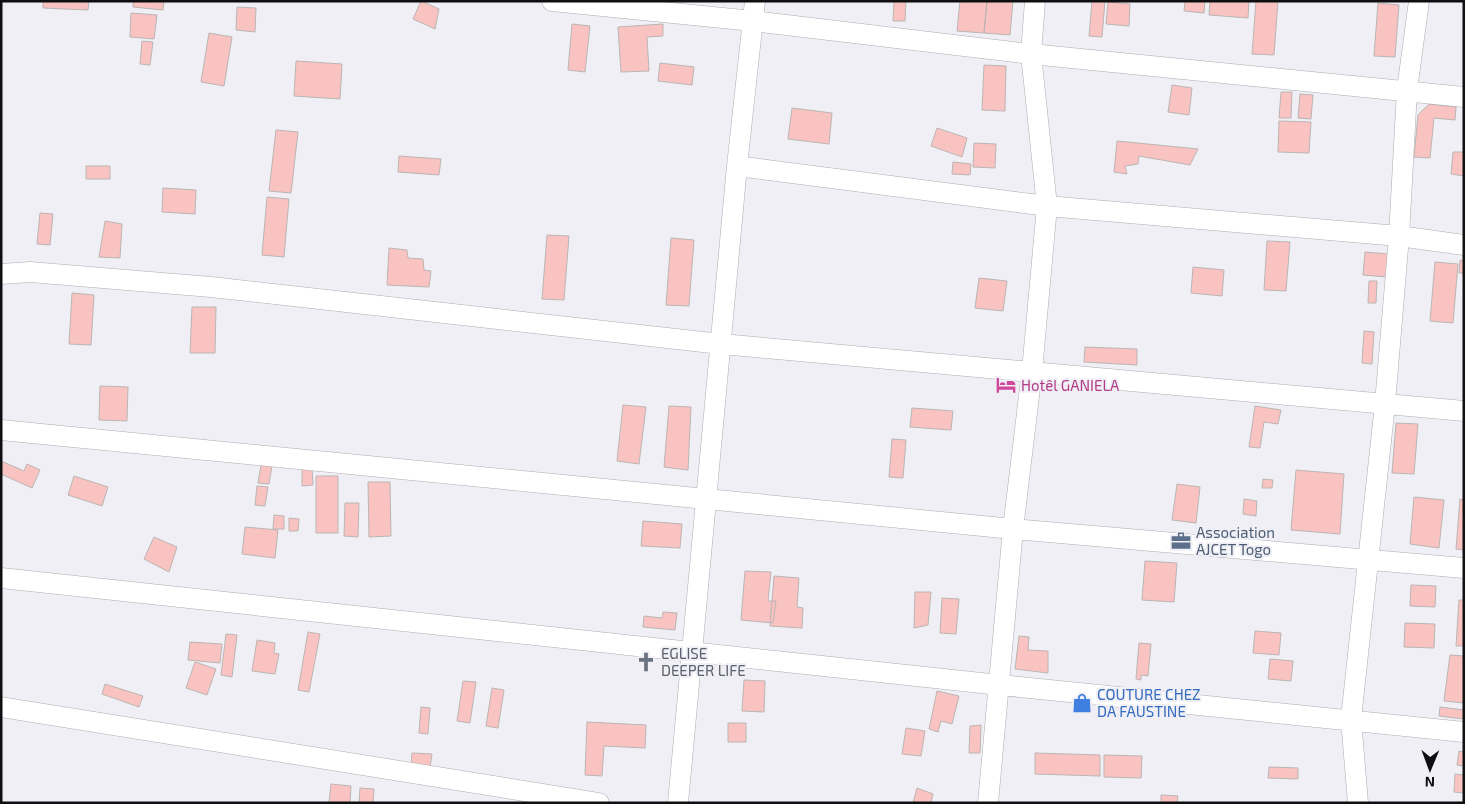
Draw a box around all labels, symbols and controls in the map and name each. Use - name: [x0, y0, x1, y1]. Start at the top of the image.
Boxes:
- hotel icon: Hotêl GANIELA: [995, 374, 1017, 396]
- place label: Hotêl GANIELA: [1021, 376, 1120, 394]
- place label: Association AJCET Togo: [1196, 523, 1275, 558]
- office icon: Association AJCET Togo: [1170, 530, 1192, 552]
- place label: EGLISE DEEPER LIFE: [661, 644, 746, 679]
- church icon: EGLISE DEEPER LIFE: [635, 651, 657, 673]
- place label: COUTURE CHEZ DA FAUSTINE: [1097, 685, 1201, 720]
- shop icon: COUTURE CHEZ DA FAUSTINE: [1071, 692, 1093, 714]
- north arrow: [1405, 744, 1455, 794]
- text: N: [1425, 774, 1435, 791]

